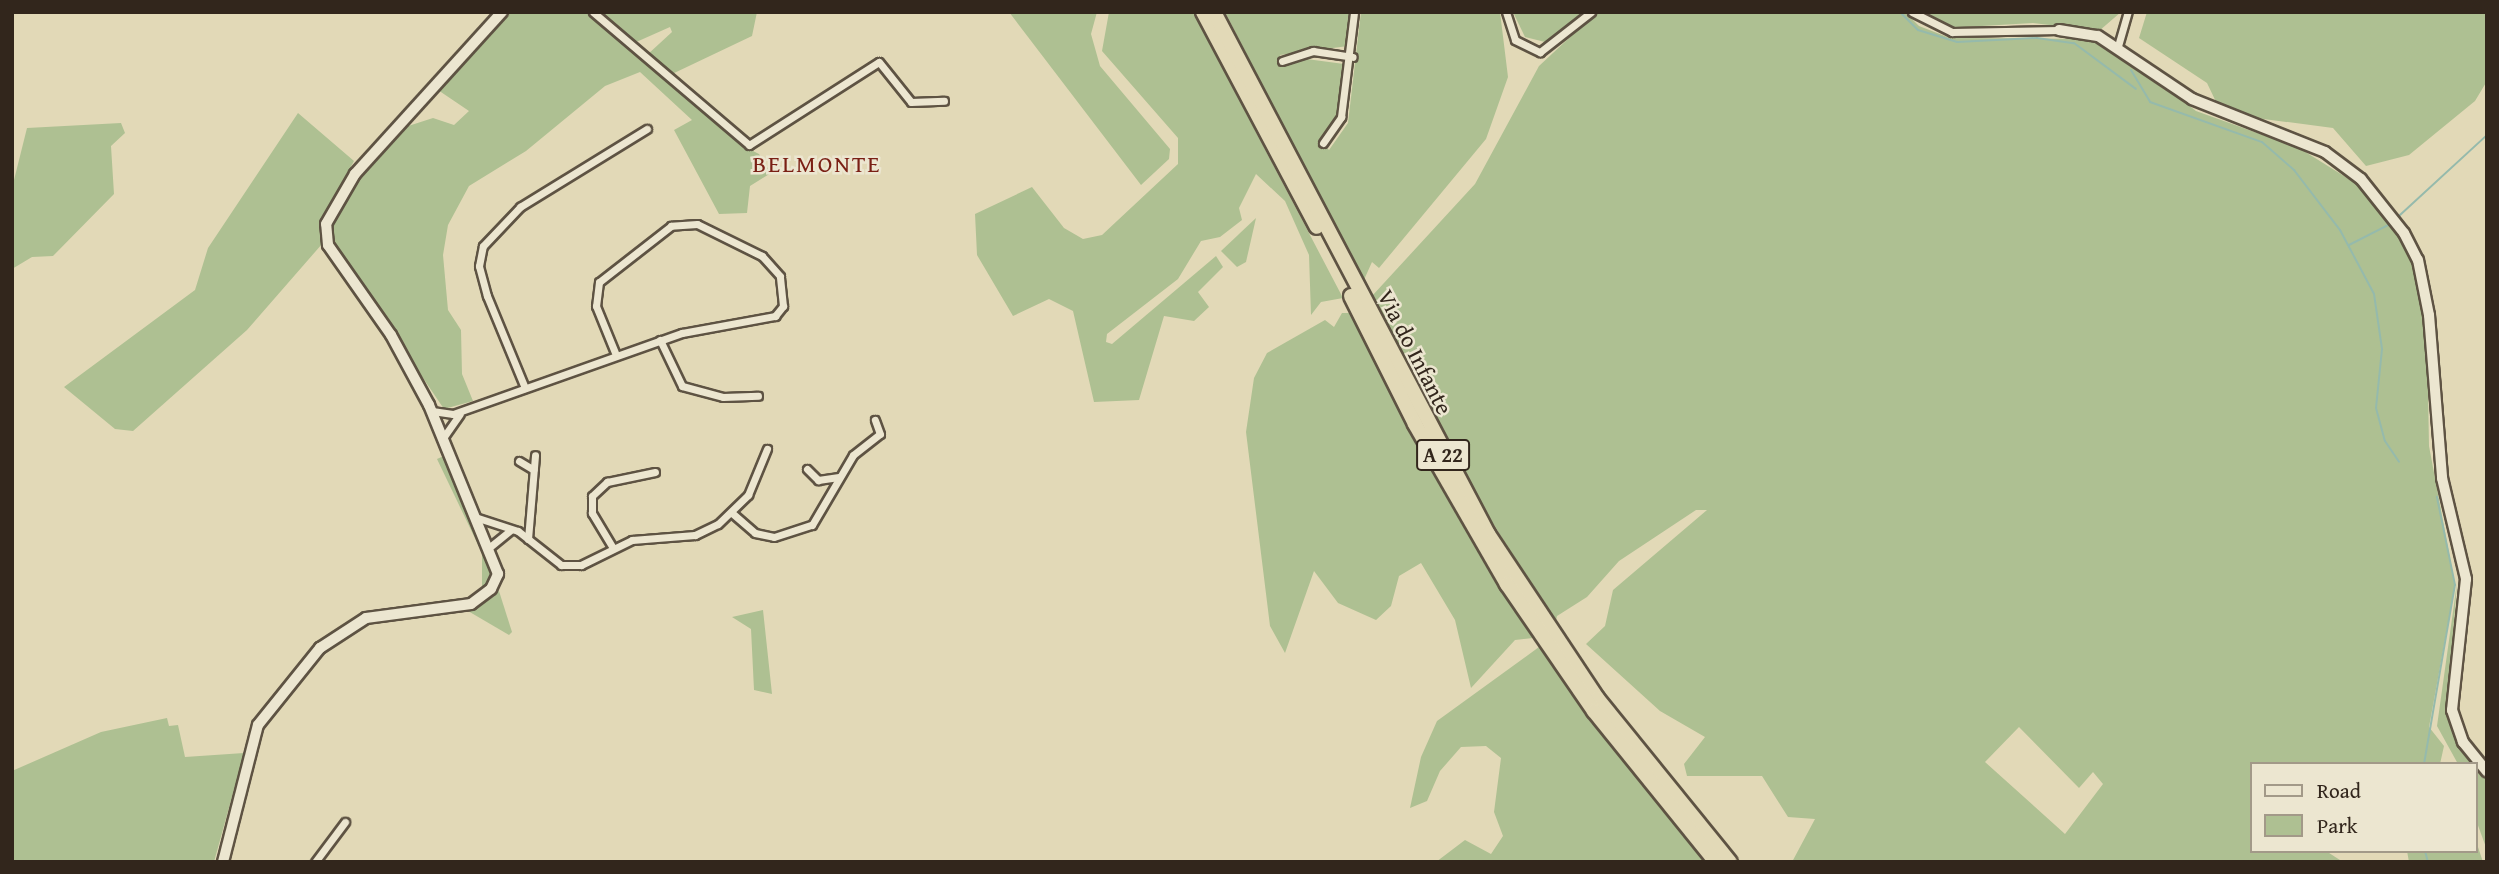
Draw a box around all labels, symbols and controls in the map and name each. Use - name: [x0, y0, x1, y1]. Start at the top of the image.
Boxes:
- district label: BELMONTE: [754, 150, 880, 178]
- street label: Via do Infante: [1372, 285, 1458, 419]
- road number: A 22: [1415, 438, 1471, 472]
- legend: [2250, 762, 2478, 853]
- text: Road: [2317, 775, 2361, 806]
- text: Park: [2317, 810, 2358, 841]

